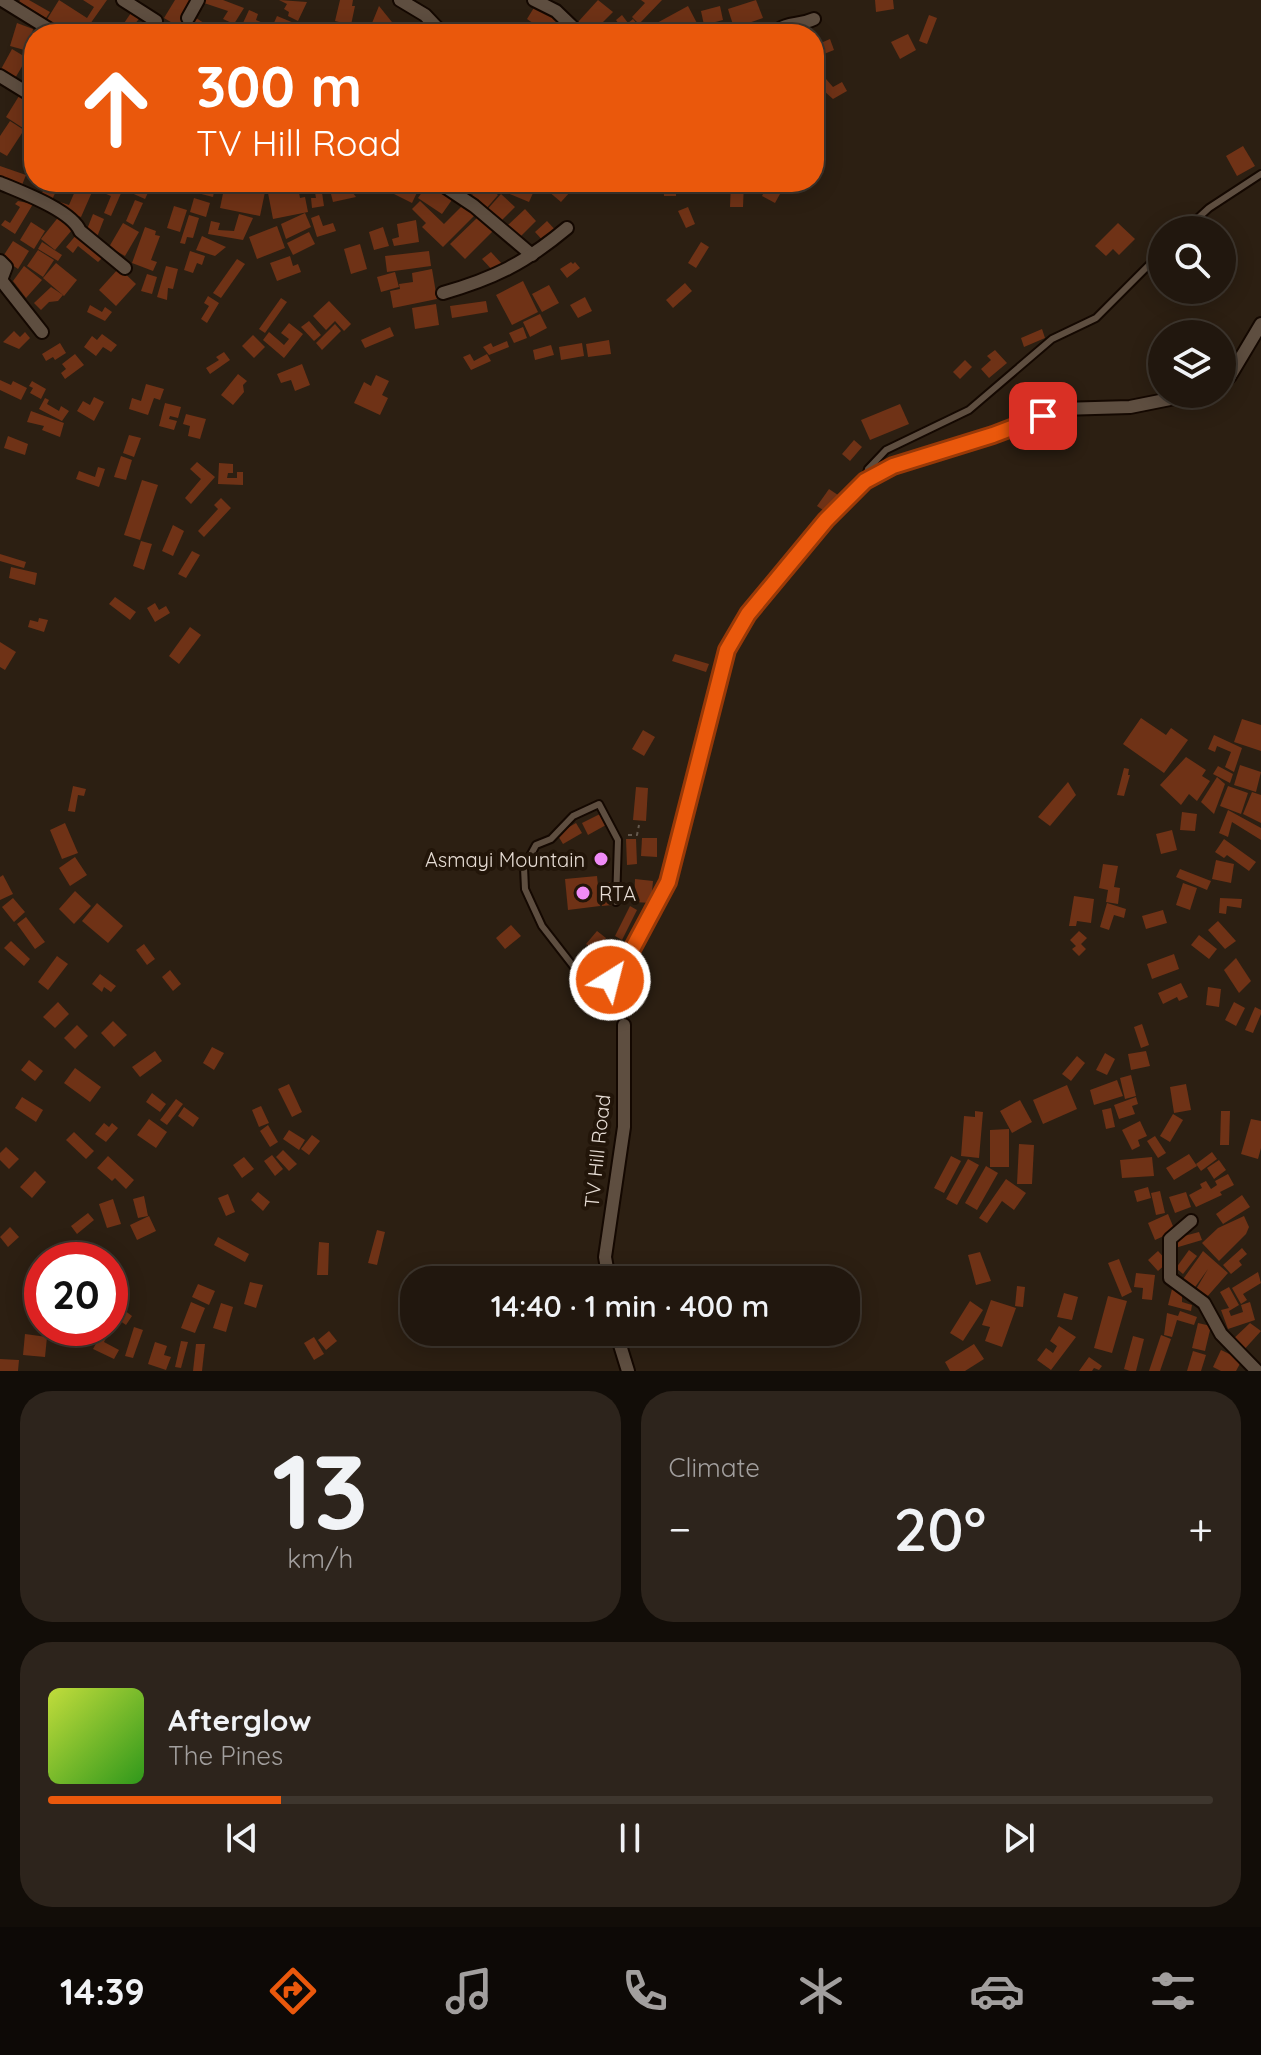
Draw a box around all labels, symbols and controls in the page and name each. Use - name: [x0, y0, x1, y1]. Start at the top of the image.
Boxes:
- text: 300 m: [196, 51, 362, 121]
- icon: ahead: [64, 56, 168, 160]
- text: TV Hill Road: [196, 120, 401, 165]
- map controls: [1148, 216, 1236, 408]
- button: search: [1148, 216, 1236, 304]
- button: layers: [1148, 320, 1236, 408]
- pin: [1009, 382, 1077, 450]
- icon: arrive: [1021, 394, 1065, 438]
- place label: Asmayi Mountain: [425, 847, 585, 872]
- marker: Asmayi Mountain: [592, 850, 610, 868]
- place label: RTA: [599, 881, 636, 906]
- marker: RTA: [574, 884, 592, 902]
- position arrow: [568, 938, 652, 1022]
- street label: TV Hill Road: [579, 1093, 615, 1209]
- speed limit sign: 20: [24, 1242, 128, 1346]
- text: 14:40 · 1 min · 400 m: [491, 1287, 769, 1325]
- text: 13: [272, 1425, 368, 1555]
- text: Climate: [669, 1451, 760, 1484]
- text: 20°: [893, 1491, 986, 1566]
- text: −: [669, 1501, 691, 1556]
- text: +: [1188, 1501, 1213, 1556]
- text: km/h: [287, 1542, 353, 1575]
- text: Afterglow: [168, 1701, 311, 1739]
- text: The Pines: [168, 1739, 283, 1772]
- icon: previous: [220, 1816, 264, 1860]
- icon: pause: [608, 1816, 652, 1860]
- icon: next: [997, 1816, 1041, 1860]
- icon: directions: [265, 1963, 321, 2019]
- icon: music: [441, 1963, 497, 2019]
- icon: phone: [617, 1963, 673, 2019]
- icon: climate: [793, 1963, 849, 2019]
- icon: car: [969, 1963, 1025, 2019]
- icon: filters: [1145, 1963, 1201, 2019]
- text: 14:39: [60, 1969, 145, 2014]

